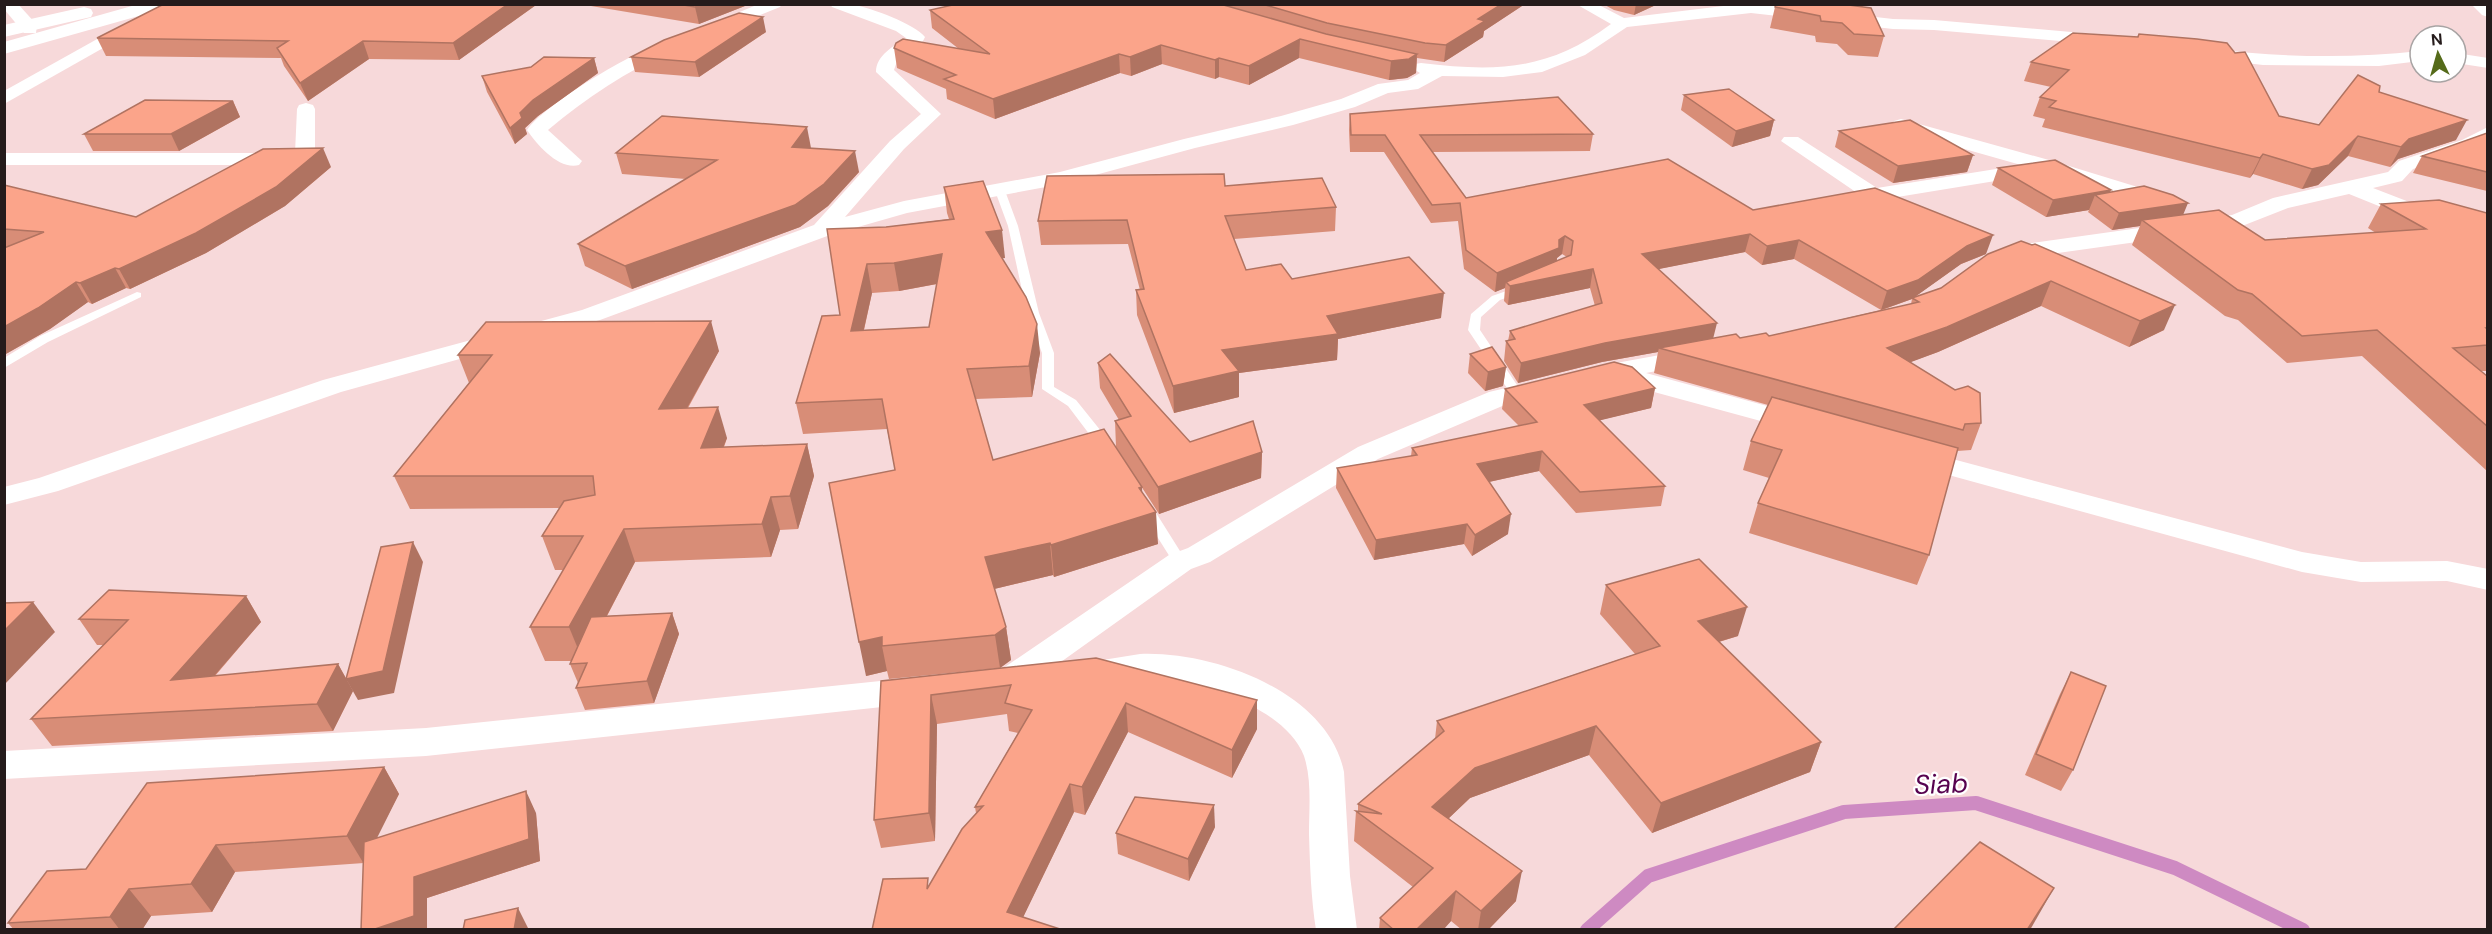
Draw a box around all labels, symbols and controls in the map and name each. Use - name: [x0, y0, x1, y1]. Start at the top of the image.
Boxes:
- north arrow: [2408, 24, 2468, 84]
- text: N: [2430, 29, 2443, 51]
- water label: Siab: [1913, 765, 1969, 802]

